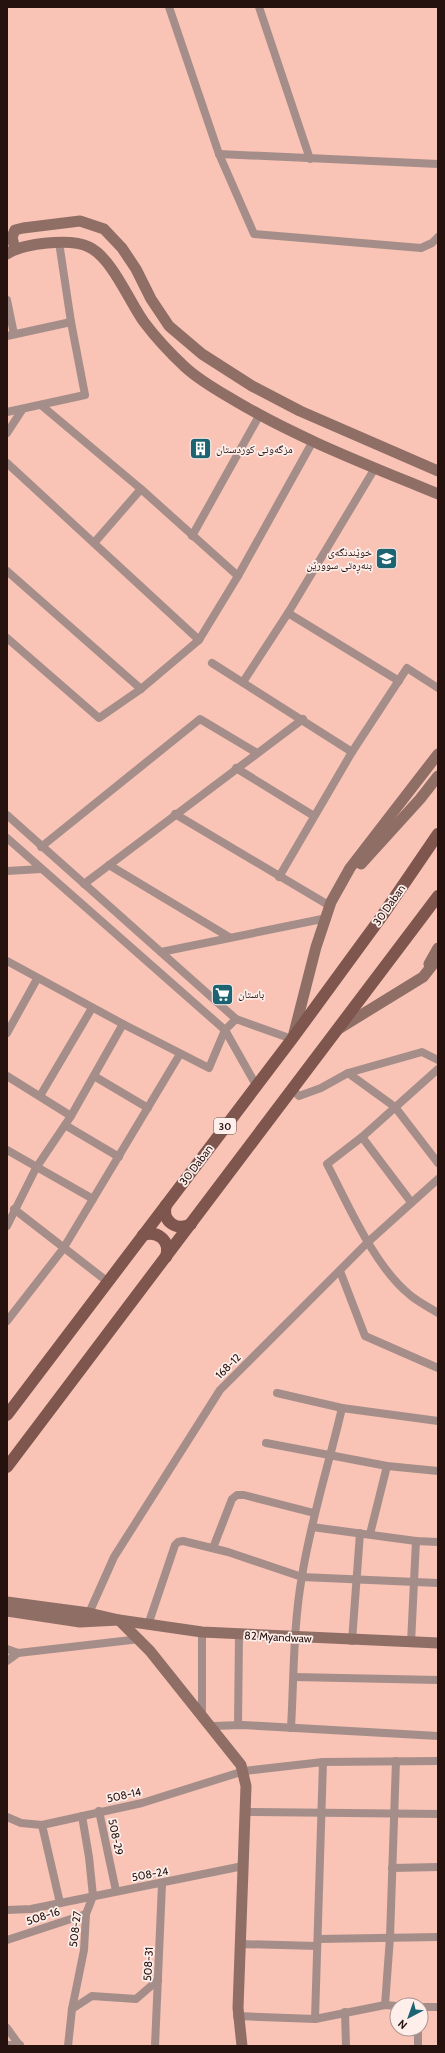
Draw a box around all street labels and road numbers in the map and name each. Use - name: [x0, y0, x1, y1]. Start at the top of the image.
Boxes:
- street label: 30 Daban: [370, 882, 408, 928]
- road number: 30: [214, 1118, 236, 1134]
- street label: 30 Daban: [176, 1142, 216, 1188]
- street label: 168-12: [212, 1350, 244, 1382]
- street label: 82 Myandwaw: [244, 1628, 312, 1646]
- street label: 508-14: [106, 1784, 143, 1805]
- street label: 508-29: [105, 1818, 127, 1856]
- street label: 508-24: [131, 1864, 170, 1884]
- street label: 508-16: [24, 1904, 62, 1928]
- street label: 508-27: [66, 1910, 84, 1948]
- street label: 508-31: [140, 1946, 156, 1982]

